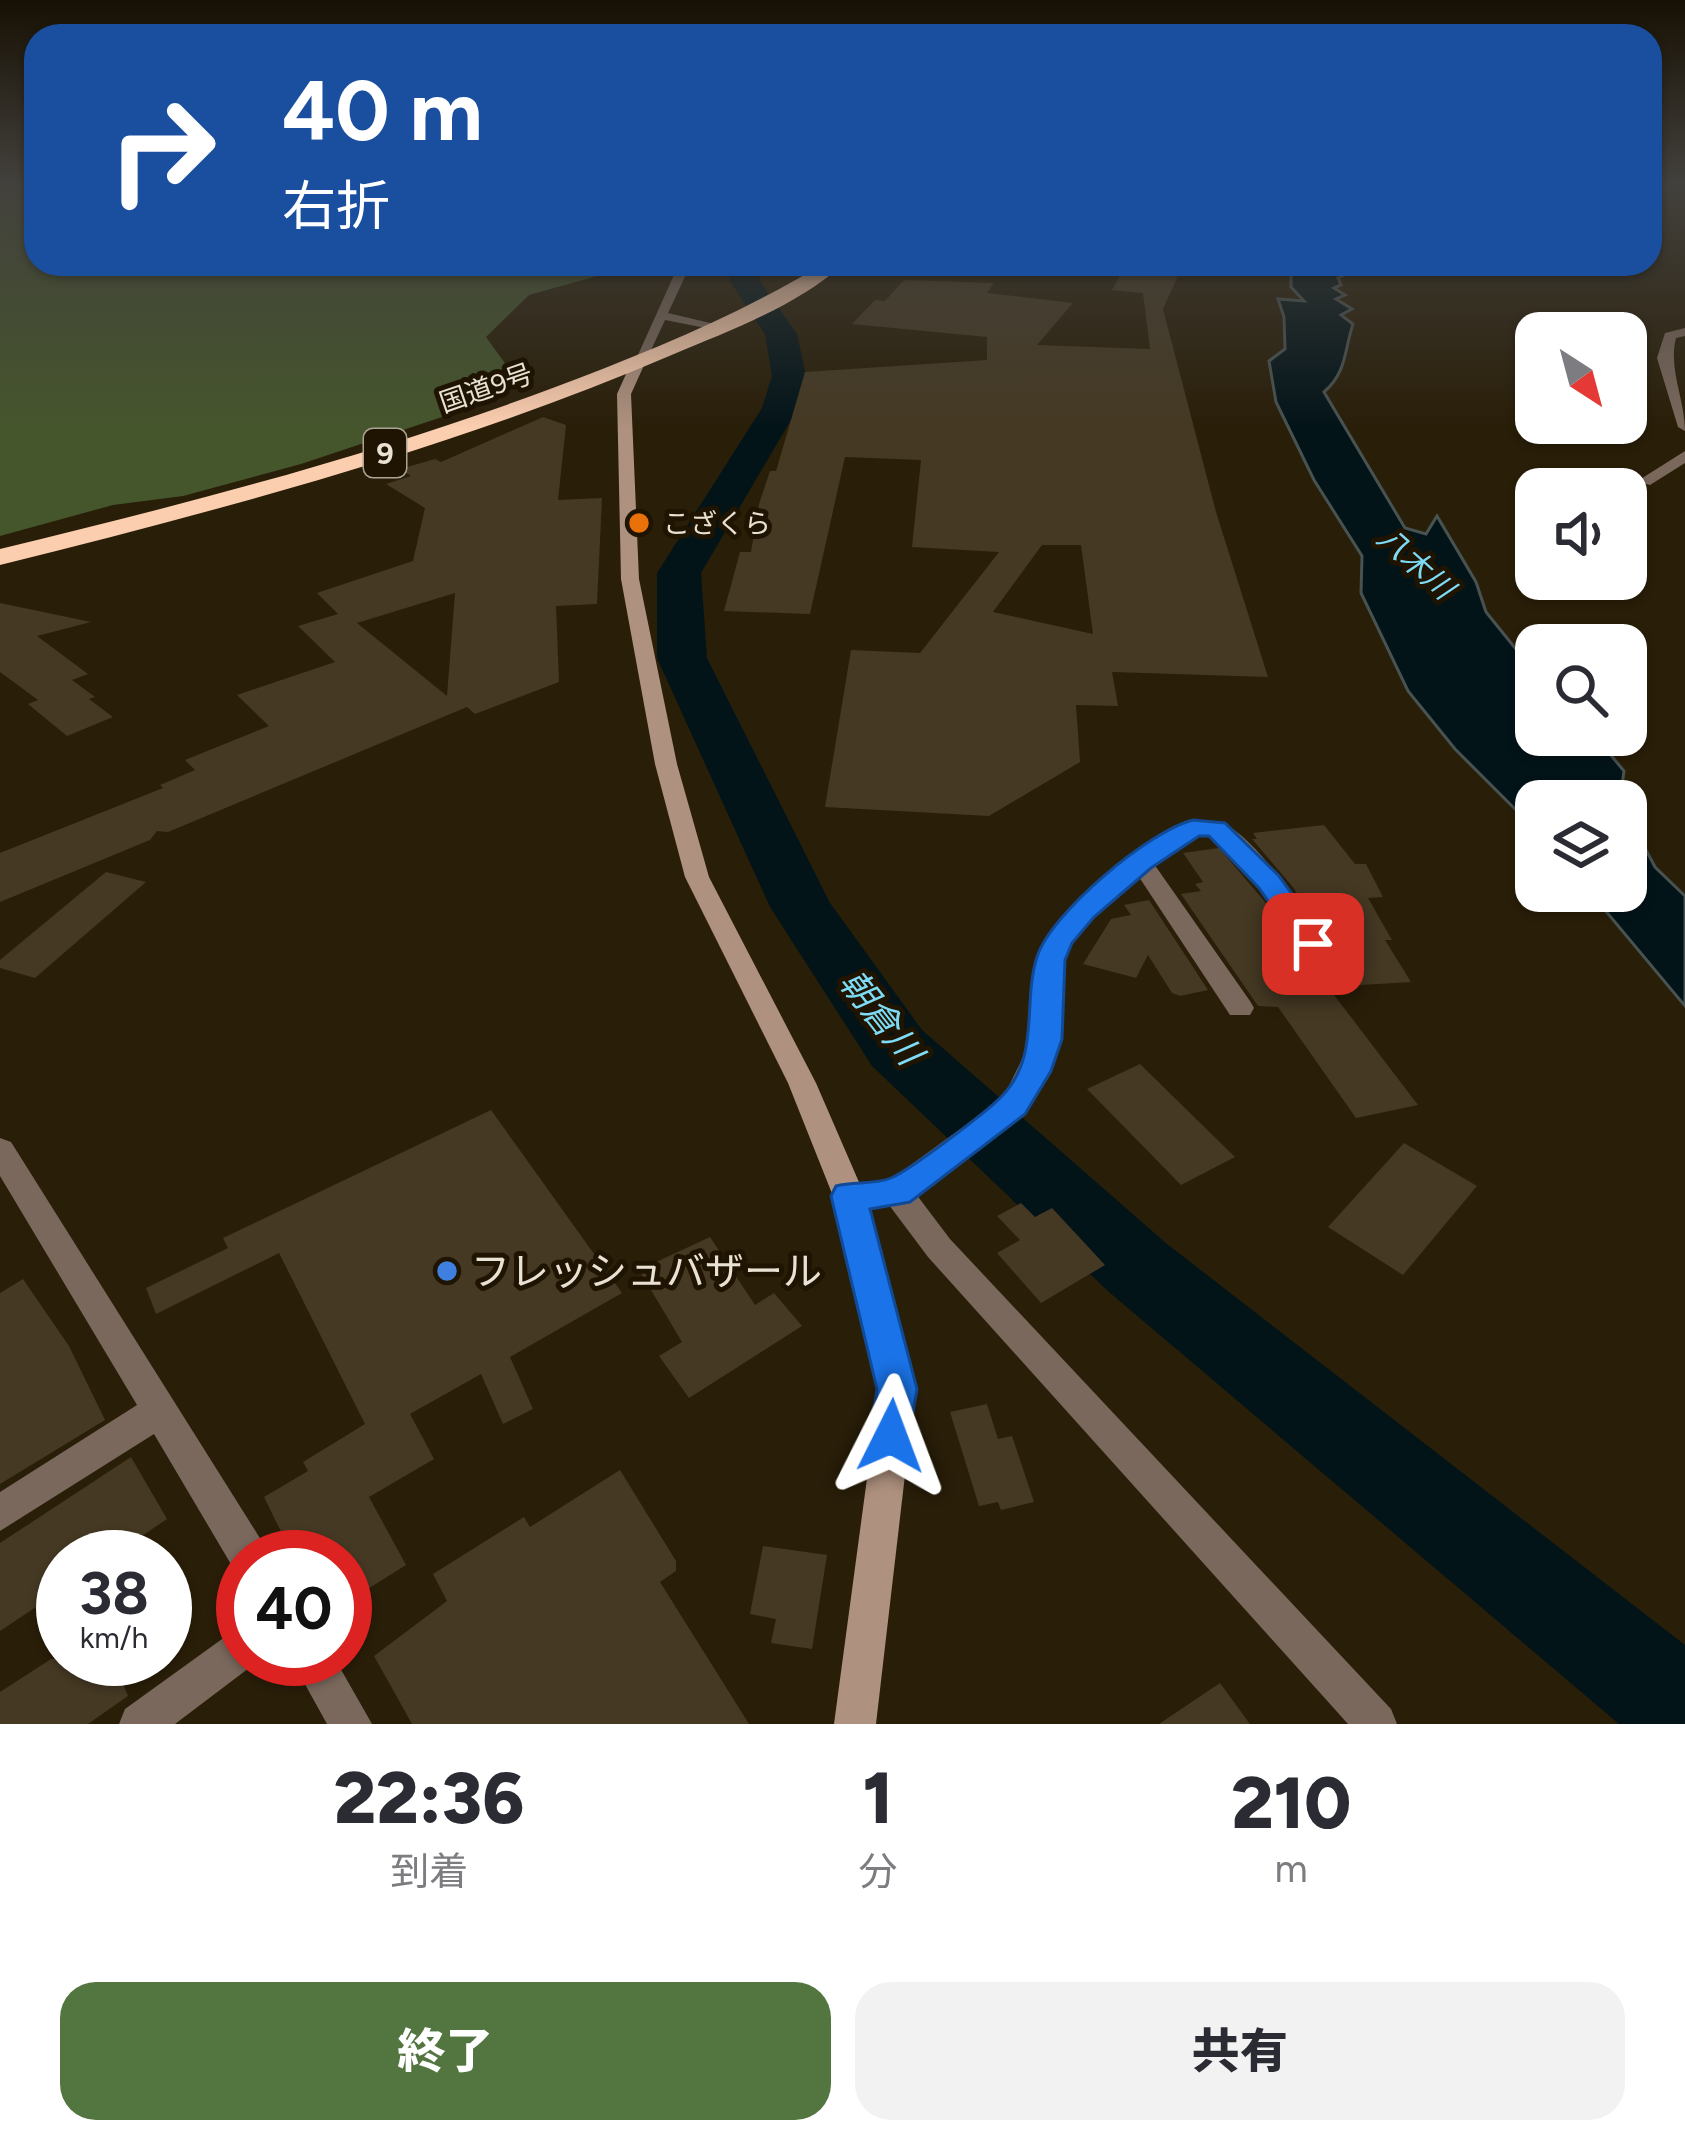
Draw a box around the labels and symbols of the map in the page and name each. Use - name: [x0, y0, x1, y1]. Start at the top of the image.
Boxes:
- north arrow: [1515, 312, 1647, 444]
- street label: 国道9号: [435, 357, 537, 419]
- road number: 9: [364, 429, 406, 477]
- place label: こざくら: [663, 507, 771, 540]
- marker: こざくら: [626, 510, 652, 536]
- water label: 八木川: [1370, 519, 1464, 609]
- pin: [1262, 893, 1364, 995]
- water label: 朝倉川: [831, 961, 934, 1076]
- place label: フレッシュバザール: [471, 1248, 822, 1295]
- marker: フレッシュバザール: [434, 1258, 460, 1284]
- position arrow: [828, 1373, 954, 1499]
- speed limit sign: 40: [216, 1530, 372, 1686]

